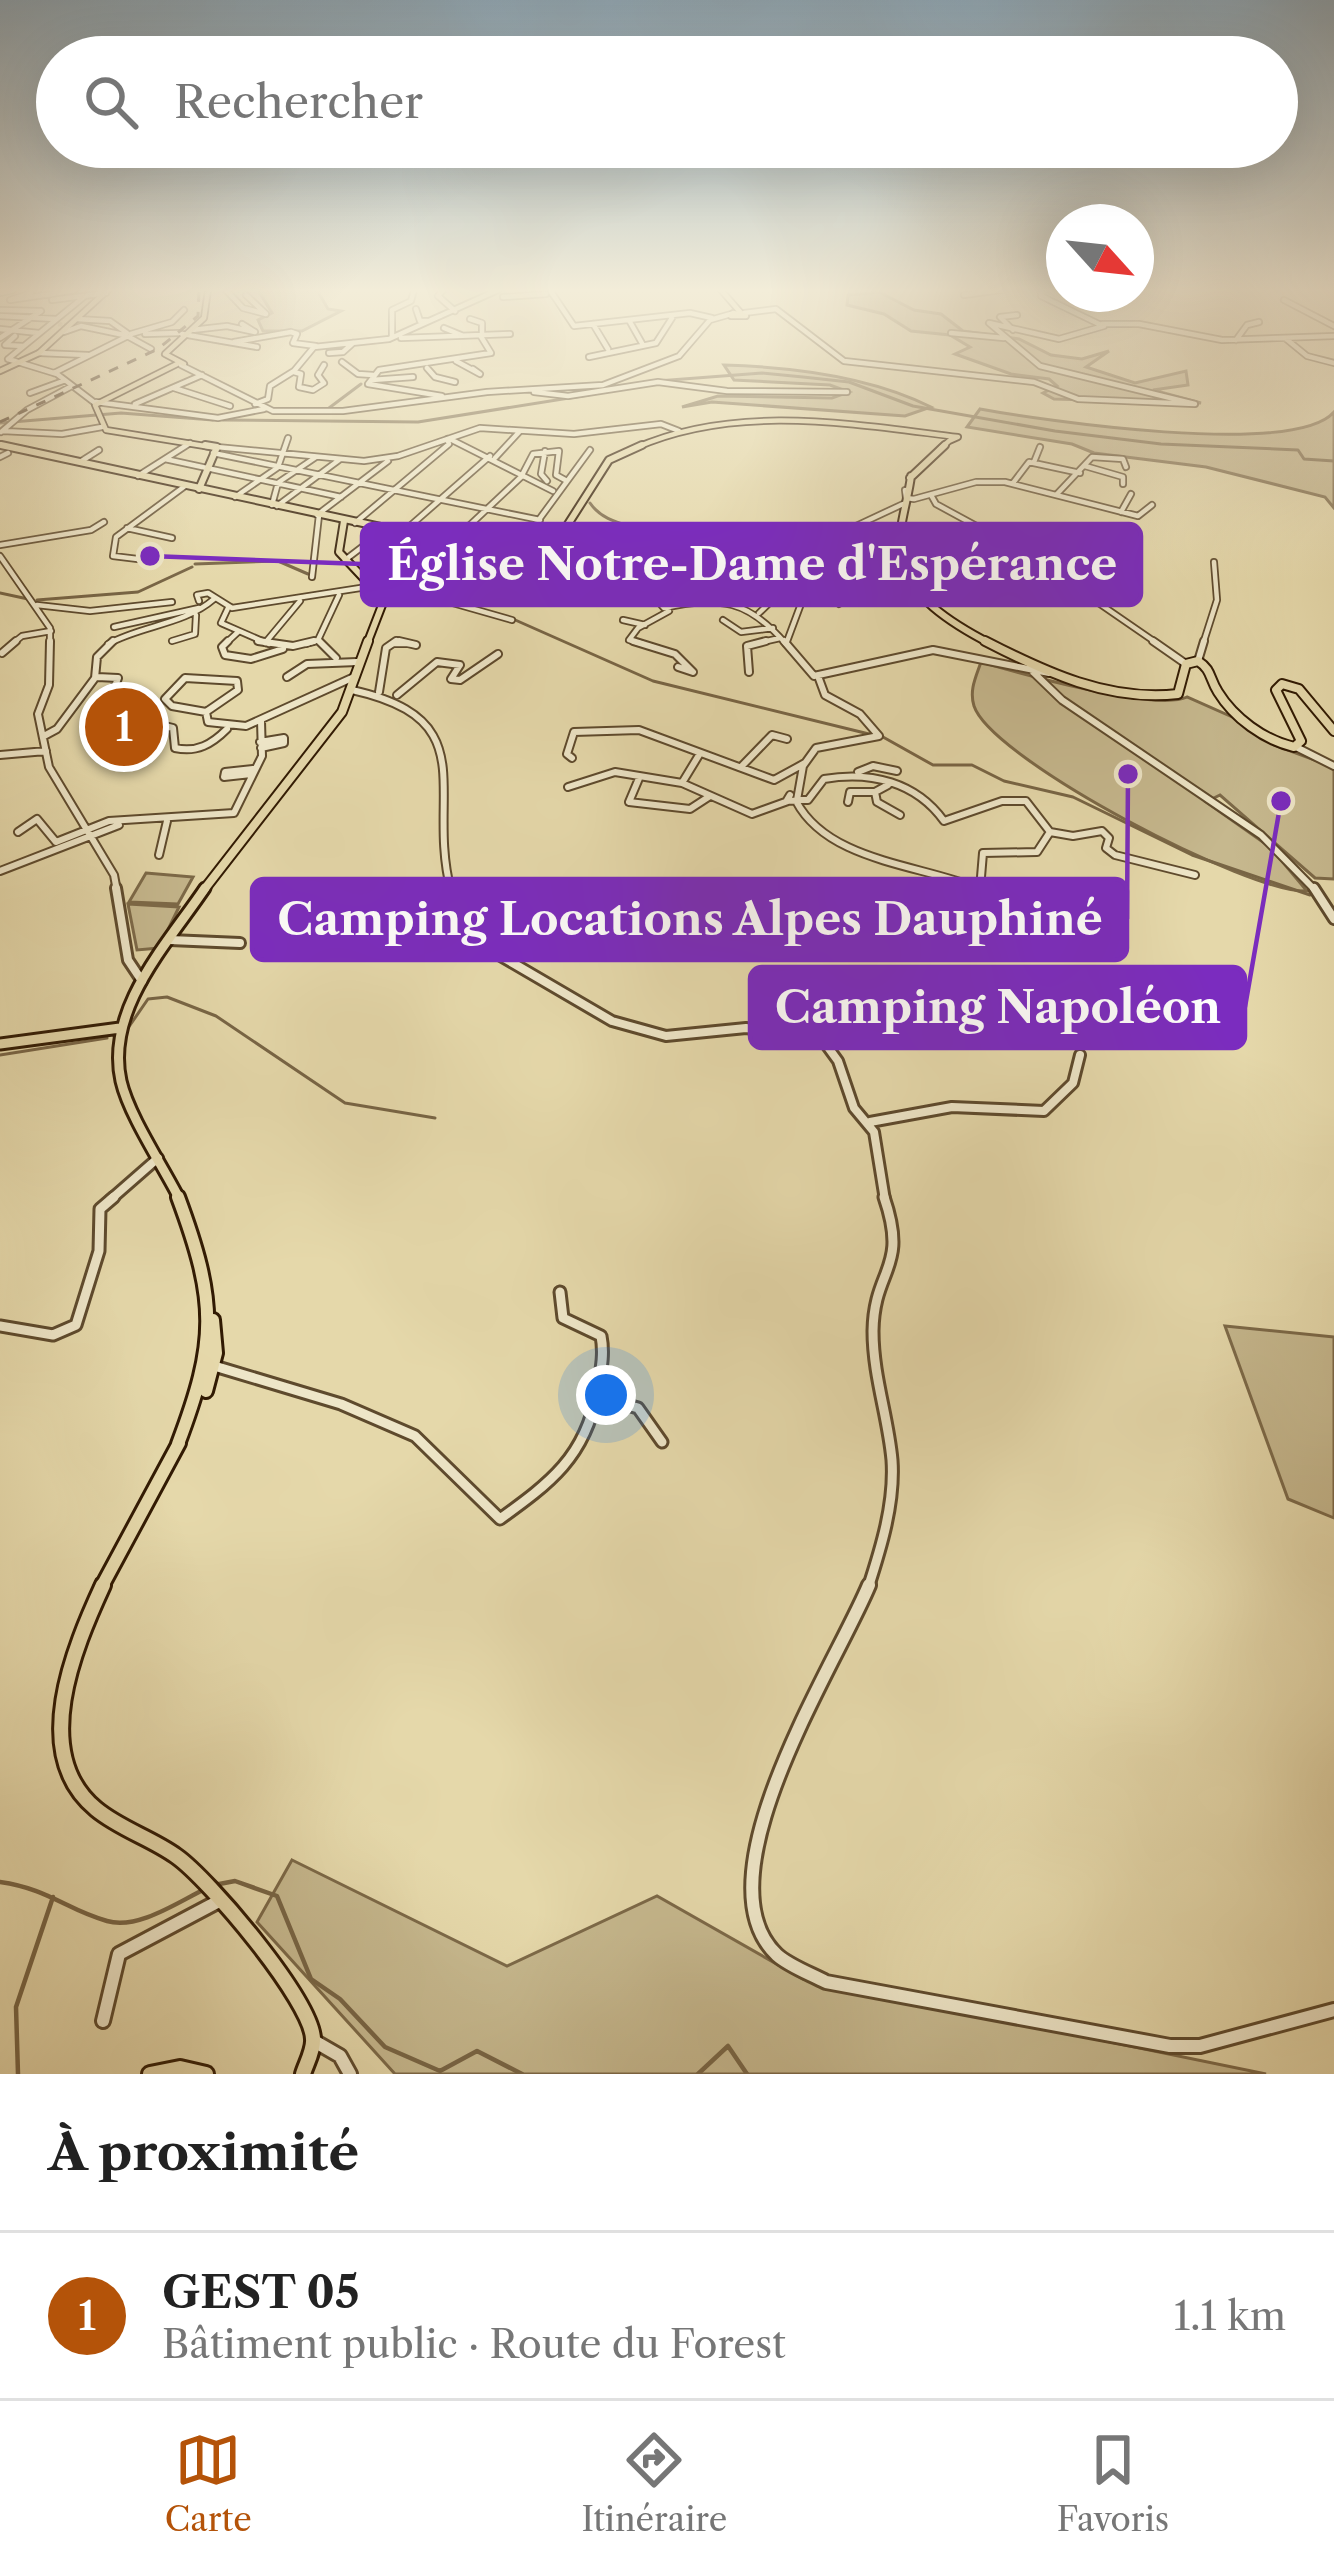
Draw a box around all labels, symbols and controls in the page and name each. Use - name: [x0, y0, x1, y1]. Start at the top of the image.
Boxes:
- search box: [36, 36, 1298, 168]
- icon: search: [78, 69, 144, 135]
- text: Rechercher: [174, 74, 423, 130]
- north arrow: [1046, 204, 1154, 312]
- callout: Église Notre-Dame d'Espérance: [362, 524, 1141, 605]
- text: Église Notre-Dame d'Espérance: [387, 536, 1117, 592]
- pin: 1: [85, 682, 163, 772]
- callout: Camping Locations Alpes Dauphiné: [252, 879, 1127, 960]
- text: Camping Locations Alpes Dauphiné: [277, 891, 1103, 947]
- callout: Camping Napoléon: [750, 967, 1245, 1048]
- text: Camping Napoléon: [775, 979, 1221, 1035]
- your location: [576, 1365, 636, 1425]
- text: À proximité: [48, 2121, 359, 2183]
- text: GEST 05: [162, 2264, 360, 2320]
- text: 1: [78, 2292, 96, 2340]
- text: 1.1 km: [1174, 2292, 1286, 2340]
- text: Bâtiment public · Route du Forest: [162, 2320, 786, 2368]
- tab: Carte: [165, 2427, 252, 2540]
- tab: Itinéraire: [581, 2427, 727, 2540]
- tab: Favoris: [1057, 2427, 1169, 2540]

